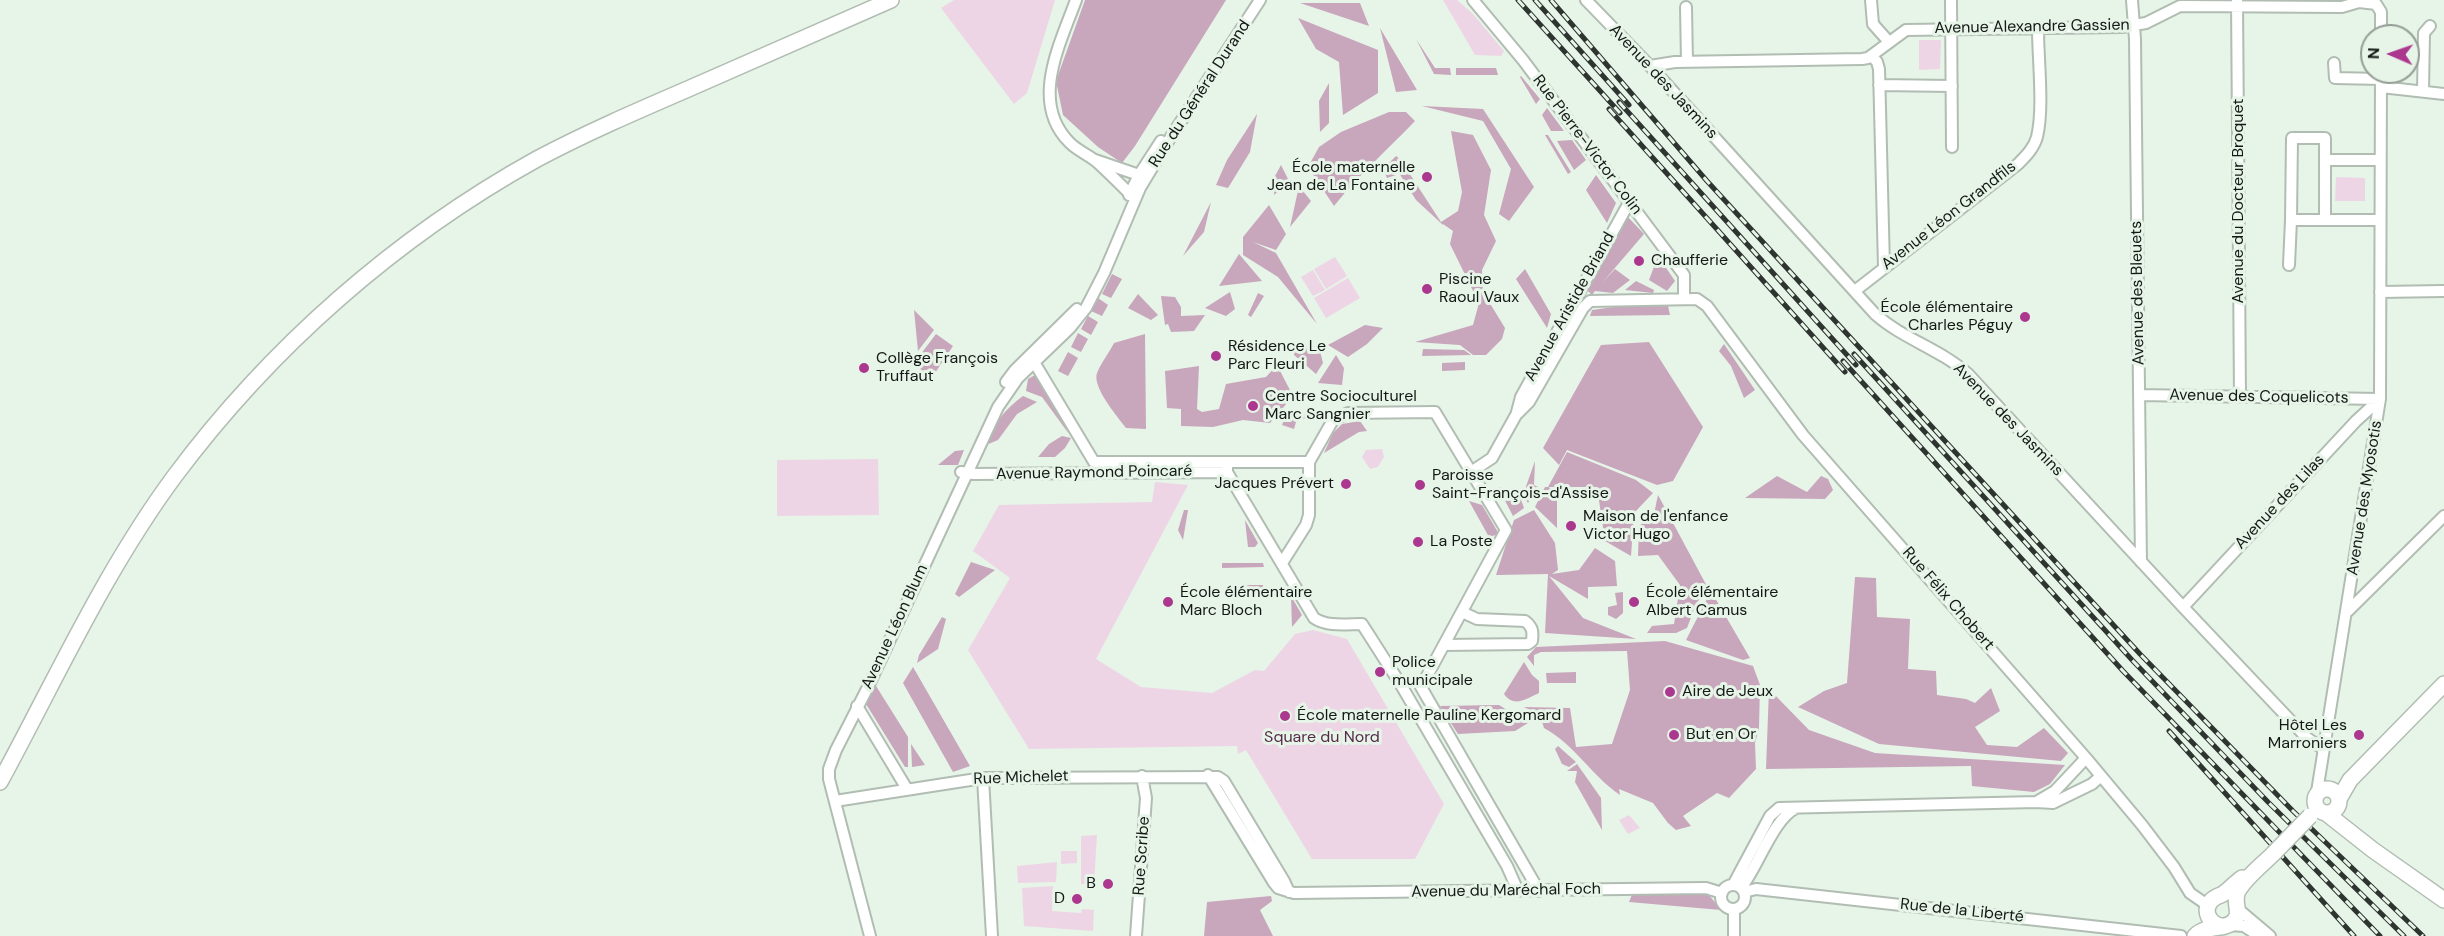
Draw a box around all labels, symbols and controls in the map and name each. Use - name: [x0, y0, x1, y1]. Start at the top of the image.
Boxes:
- street label: Avenue Alexandre Gassien: [1934, 16, 2130, 38]
- street label: Rue du Général Durand: [1145, 17, 1255, 171]
- street label: Avenue des Jasmins: [1605, 21, 1721, 143]
- north arrow: [2360, 24, 2420, 84]
- text: N: [2363, 47, 2384, 60]
- street label: Rue Pierre-Victor Colin: [1528, 71, 1646, 219]
- street label: Avenue du Docteur Broquet: [2229, 98, 2249, 304]
- place label: École maternelle Jean de La Fontaine: [1267, 158, 1415, 196]
- street label: Avenue Léon Grandfils: [1878, 158, 2020, 274]
- marker: École maternelle Jean de La Fontaine: [1420, 170, 1434, 184]
- street label: Avenue des Bleuets: [2127, 221, 2149, 365]
- street label: Avenue Aristide Briand: [1521, 229, 1619, 385]
- place label: Chaufferie: [1651, 251, 1728, 271]
- marker: Chaufferie: [1632, 254, 1646, 268]
- place label: Piscine Raoul Vaux: [1439, 270, 1519, 308]
- marker: Piscine Raoul Vaux: [1420, 282, 1434, 296]
- place label: École élémentaire Charles Péguy: [1881, 298, 2013, 336]
- marker: École élémentaire Charles Péguy: [2018, 310, 2032, 324]
- place label: Résidence Le Parc Fleuri: [1228, 337, 1326, 375]
- place label: Collège François Truffaut: [876, 349, 998, 387]
- marker: Résidence Le Parc Fleuri: [1209, 349, 1223, 363]
- street label: Avenue des Jasmins: [1949, 359, 2067, 481]
- marker: Collège François Truffaut: [857, 361, 871, 375]
- street label: Avenue des Coquelicots: [2169, 386, 2349, 408]
- place label: Centre Socioculturel Marc Sangnier: [1265, 387, 1417, 425]
- marker: Centre Socioculturel Marc Sangnier: [1246, 399, 1260, 413]
- street label: Avenue des Myosotis: [2343, 419, 2387, 577]
- street label: Avenue des Lilas: [2231, 451, 2329, 553]
- street label: Avenue Raymond Poincaré: [996, 462, 1192, 484]
- place label: Paroisse Saint-François-d'Assise: [1432, 466, 1609, 504]
- place label: Jacques Prévert: [1215, 474, 1334, 494]
- marker: Jacques Prévert: [1339, 477, 1353, 491]
- marker: Paroisse Saint-François-d'Assise: [1413, 478, 1427, 492]
- place label: Maison de l'enfance Victor Hugo: [1583, 507, 1728, 545]
- marker: Maison de l'enfance Victor Hugo: [1564, 519, 1578, 533]
- place label: La Poste: [1430, 532, 1493, 552]
- marker: La Poste: [1411, 535, 1425, 549]
- street label: Rue Félix Chobert: [1898, 544, 1998, 654]
- street label: Avenue Léon Blum: [858, 562, 932, 692]
- place label: École élémentaire Marc Bloch: [1180, 583, 1312, 621]
- place label: École élémentaire Albert Camus: [1646, 583, 1778, 621]
- marker: École élémentaire Marc Bloch: [1161, 595, 1175, 609]
- marker: École élémentaire Albert Camus: [1627, 595, 1641, 609]
- place label: Police municipale: [1392, 653, 1473, 691]
- marker: Police municipale: [1373, 665, 1387, 679]
- place label: Aire de Jeux: [1682, 682, 1773, 702]
- marker: Aire de Jeux: [1663, 685, 1677, 699]
- place label: École maternelle Pauline Kergomard: [1297, 706, 1561, 726]
- marker: École maternelle Pauline Kergomard: [1278, 709, 1292, 723]
- place label: Hôtel Les Marroniers: [2268, 716, 2347, 754]
- place label: But en Or: [1686, 725, 1756, 745]
- park label: Square du Nord: [1264, 728, 1380, 748]
- marker: But en Or: [1667, 728, 1681, 742]
- marker: Hôtel Les Marroniers: [2352, 728, 2366, 742]
- street label: Rue Michelet: [973, 767, 1069, 789]
- street label: Rue Scribe: [1130, 816, 1154, 896]
- place label: B: [1086, 874, 1096, 894]
- marker: B: [1101, 877, 1115, 891]
- street label: Avenue du Maréchal Foch: [1411, 880, 1601, 902]
- place label: D: [1054, 889, 1065, 909]
- marker: D: [1070, 892, 1084, 906]
- street label: Rue de la Liberté: [1899, 895, 2025, 927]

